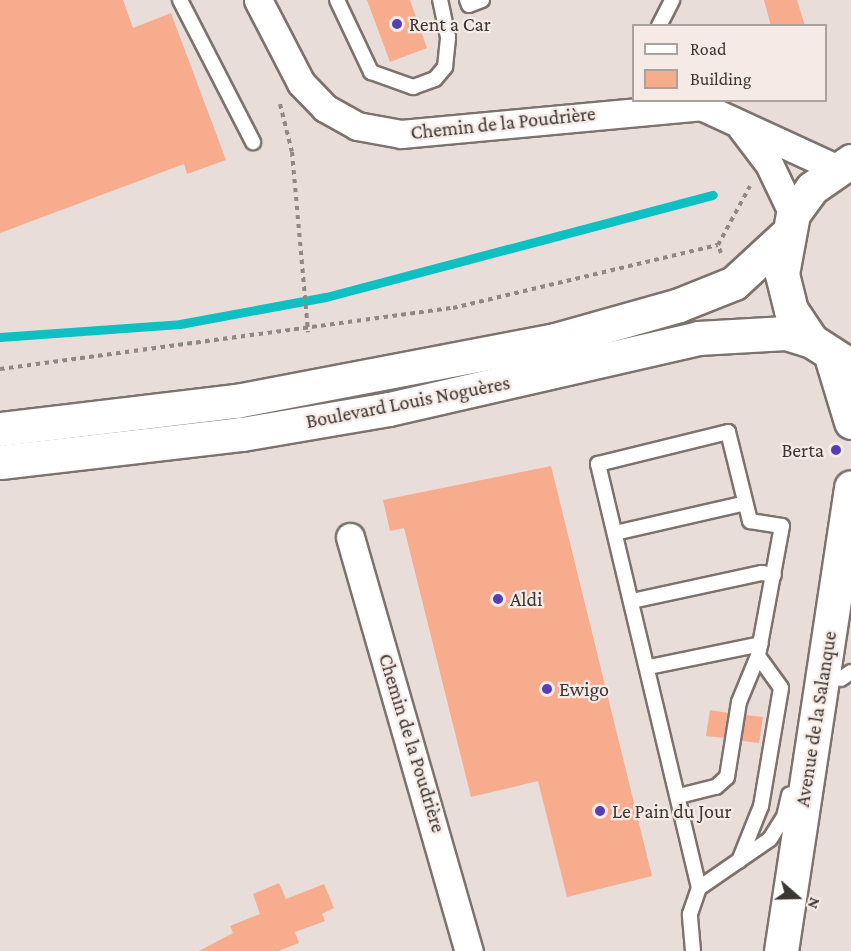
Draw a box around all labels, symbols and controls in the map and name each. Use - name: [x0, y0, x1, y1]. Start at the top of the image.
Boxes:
- place label: Rent a Car: [409, 12, 491, 36]
- marker: Rent a Car: [390, 17, 404, 31]
- legend: [632, 24, 827, 102]
- text: Road: [690, 39, 727, 59]
- text: Building: [690, 69, 751, 89]
- street label: Chemin de la Poudrière: [409, 101, 597, 145]
- street label: Boulevard Louis Noguères: [304, 370, 512, 434]
- place label: Berta: [781, 438, 824, 462]
- marker: Berta: [829, 443, 843, 457]
- place label: Aldi: [510, 587, 542, 611]
- marker: Aldi: [491, 592, 505, 606]
- street label: Avenue de la Salanque: [790, 629, 842, 809]
- street label: Chemin de la Poudrière: [373, 651, 451, 835]
- place label: Ewigo: [559, 677, 609, 701]
- marker: Ewigo: [540, 682, 554, 696]
- place label: Le Pain du Jour: [612, 799, 732, 823]
- marker: Le Pain du Jour: [593, 804, 607, 818]
- north arrow: [767, 867, 827, 927]
- text: N: [805, 895, 824, 911]

